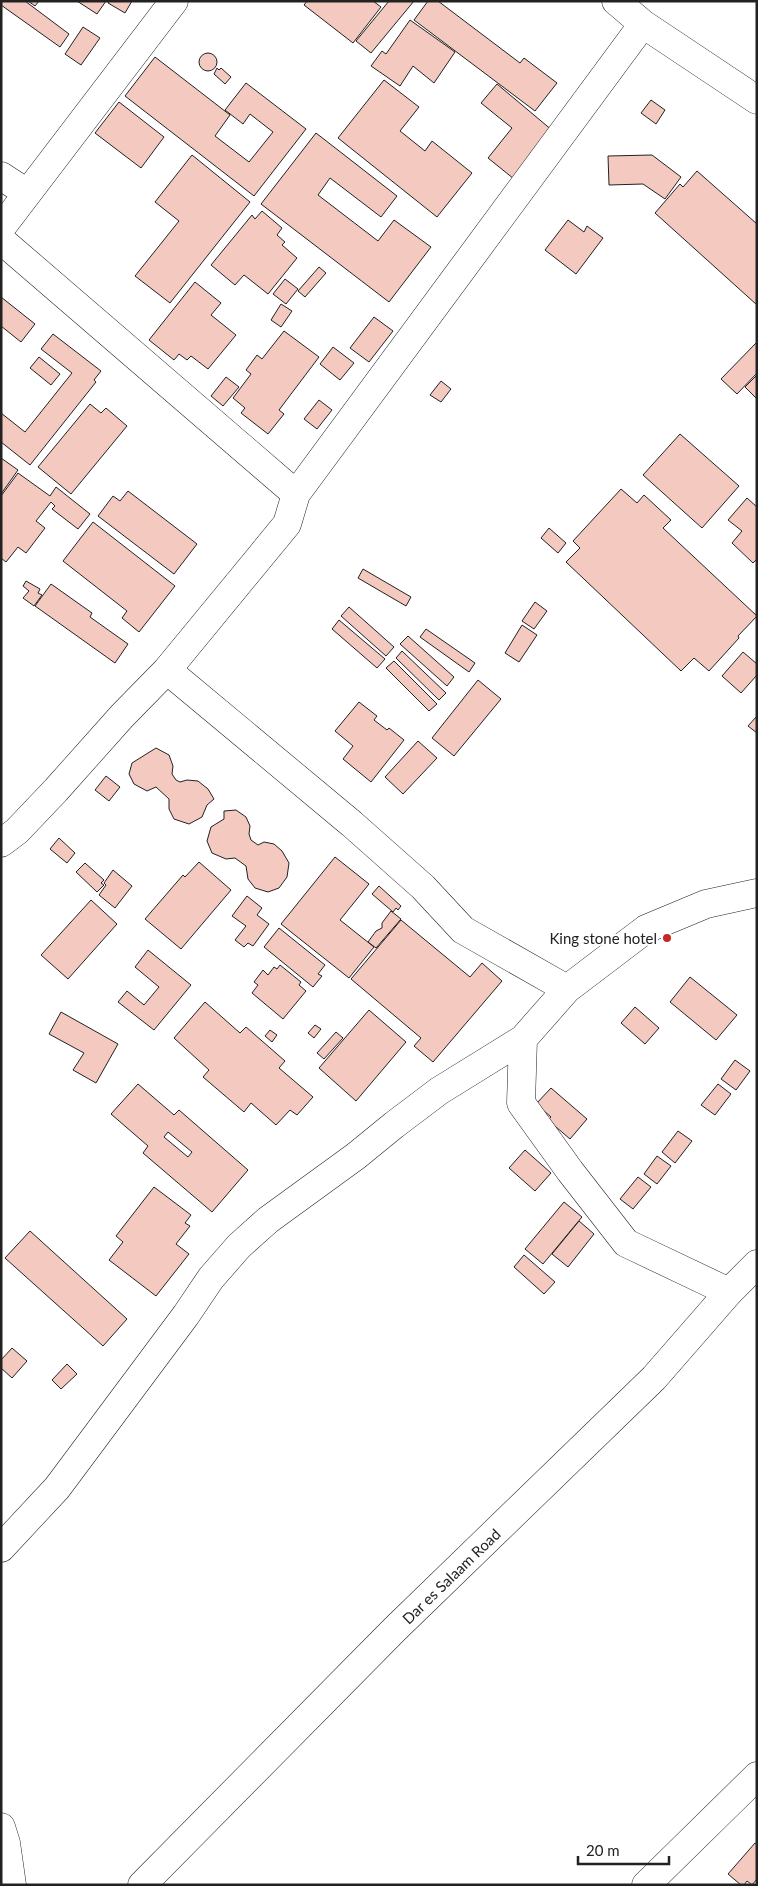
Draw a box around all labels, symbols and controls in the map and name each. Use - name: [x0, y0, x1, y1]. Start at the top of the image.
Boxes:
- place label: King stone hotel: [549, 929, 657, 947]
- marker: King stone hotel: [661, 932, 673, 944]
- street label: Dar es Salaam Road: [398, 1525, 504, 1627]
- scale bar: [578, 1834, 669, 1866]
- text: 20 m: [586, 1841, 620, 1859]

